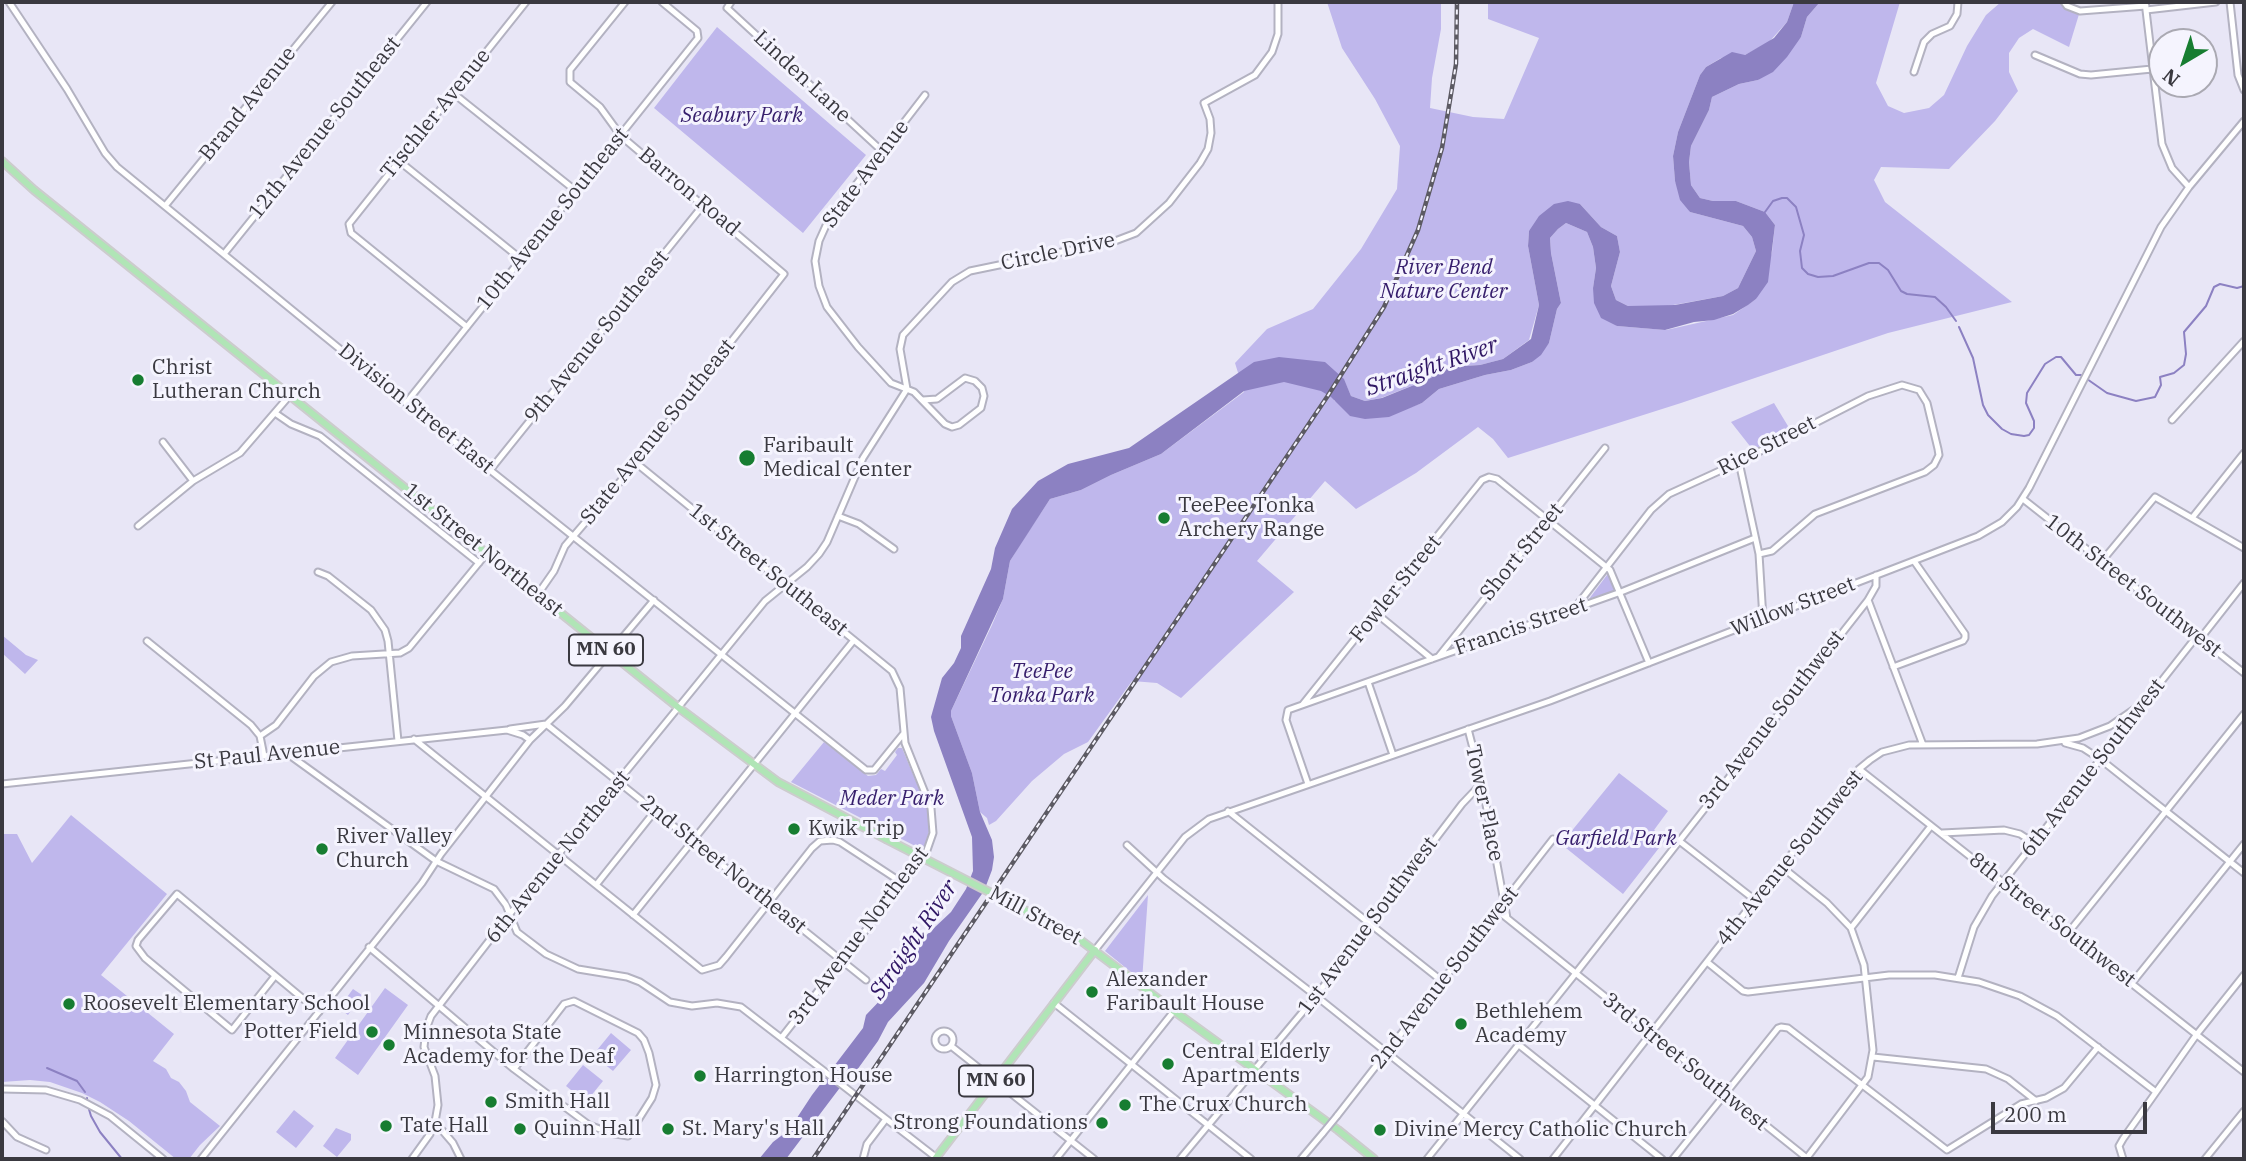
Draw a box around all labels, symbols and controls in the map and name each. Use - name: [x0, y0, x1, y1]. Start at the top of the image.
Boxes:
- street label: Linden Lane: [748, 26, 856, 128]
- north arrow: [2148, 28, 2218, 98]
- street label: 12th Avenue Southeast: [244, 32, 406, 224]
- street label: Brand Avenue: [194, 42, 302, 166]
- street label: Tischler Avenue: [376, 44, 496, 184]
- text: N: [2158, 64, 2184, 92]
- park label: Seabury Park: [681, 103, 803, 129]
- street label: State Avenue: [817, 115, 915, 233]
- street label: 10th Avenue Southeast: [472, 123, 634, 315]
- street label: Barron Road: [633, 142, 745, 242]
- street label: Circle Drive: [999, 228, 1117, 276]
- street label: 9th Avenue Southeast: [520, 246, 674, 428]
- park label: River Bend Nature Center: [1380, 255, 1508, 305]
- water label: Straight River: [1362, 331, 1502, 403]
- street label: State Avenue Southeast: [575, 334, 741, 530]
- street label: Division Street East: [333, 339, 499, 479]
- place label: Christ Lutheran Church: [152, 355, 321, 405]
- marker: Christ Lutheran Church: [130, 372, 146, 388]
- street label: Rice Street: [1714, 411, 1820, 481]
- place label: Faribault Medical Center: [763, 433, 912, 483]
- marker: Faribault Medical Center: [737, 448, 757, 468]
- street label: 1st Street Northeast: [398, 478, 568, 622]
- place label: TeePee Tonka Archery Range: [1178, 493, 1324, 543]
- street label: 1st Street Southeast: [684, 498, 852, 642]
- street label: Short Street: [1475, 498, 1569, 606]
- street label: 10th Street Southwest: [2040, 509, 2226, 663]
- marker: TeePee Tonka Archery Range: [1156, 510, 1172, 526]
- street label: Fowler Street: [1345, 530, 1447, 648]
- street label: Willow Street: [1727, 572, 1859, 642]
- street label: Francis Street: [1451, 593, 1591, 661]
- street label: 3rd Avenue Southwest: [1694, 625, 1850, 815]
- road number: MN 60: [569, 635, 643, 666]
- park label: TeePee Tonka Park: [989, 659, 1095, 709]
- street label: 6th Avenue Southwest: [2016, 674, 2170, 862]
- street label: St Paul Avenue: [193, 735, 341, 775]
- street label: Tower Place: [1459, 742, 1509, 864]
- street label: 6th Avenue Northeast: [480, 765, 636, 949]
- street label: 4th Avenue Southwest: [1711, 765, 1869, 951]
- park label: Meder Park: [840, 786, 944, 812]
- street label: 2nd Street Northeast: [635, 790, 811, 940]
- place label: Kwik Trip: [808, 816, 905, 842]
- marker: Kwik Trip: [786, 821, 802, 837]
- place label: River Valley Church: [336, 824, 452, 874]
- park label: Garfield Park: [1555, 826, 1677, 852]
- street label: 1st Avenue Southwest: [1293, 832, 1443, 1020]
- marker: River Valley Church: [314, 841, 330, 857]
- street label: 3rd Avenue Northeast: [784, 842, 934, 1030]
- street label: 8th Street Southwest: [1964, 847, 2140, 993]
- water label: Straight River: [864, 875, 964, 1005]
- street label: Mill Street: [984, 881, 1086, 951]
- street label: 2nd Avenue Southwest: [1366, 882, 1524, 1074]
- place label: Alexander Faribault House: [1106, 967, 1264, 1017]
- marker: Alexander Faribault House: [1084, 984, 1100, 1000]
- street label: 3rd Street Southwest: [1597, 987, 1773, 1137]
- place label: Roosevelt Elementary School: [83, 991, 370, 1017]
- marker: Roosevelt Elementary School: [61, 996, 77, 1012]
- place label: Bethlehem Academy: [1475, 999, 1583, 1049]
- marker: Bethlehem Academy: [1453, 1016, 1469, 1032]
- place label: Potter Field: [244, 1019, 358, 1045]
- place label: Minnesota State Academy for the Deaf: [403, 1020, 614, 1070]
- marker: Potter Field: [364, 1024, 380, 1040]
- marker: Minnesota State Academy for the Deaf: [381, 1037, 397, 1053]
- place label: Central Elderly Apartments: [1182, 1039, 1330, 1089]
- marker: Central Elderly Apartments: [1160, 1056, 1176, 1072]
- place label: Harrington House: [714, 1063, 892, 1089]
- road number: MN 60: [959, 1065, 1033, 1096]
- marker: Harrington House: [692, 1068, 708, 1084]
- scale bar: [1994, 1088, 2150, 1132]
- place label: Smith Hall: [505, 1089, 610, 1115]
- place label: The Crux Church: [1139, 1092, 1308, 1118]
- marker: Smith Hall: [483, 1094, 499, 1110]
- marker: The Crux Church: [1117, 1097, 1133, 1113]
- text: 200 m: [2004, 1100, 2067, 1128]
- place label: Strong Foundations: [893, 1110, 1088, 1136]
- place label: Tate Hall: [400, 1113, 488, 1139]
- marker: Strong Foundations: [1094, 1115, 1110, 1131]
- place label: Quinn Hall: [534, 1116, 641, 1142]
- place label: St. Mary's Hall: [682, 1116, 825, 1142]
- place label: Divine Mercy Catholic Church: [1394, 1117, 1687, 1143]
- marker: Tate Hall: [378, 1118, 394, 1134]
- marker: Quinn Hall: [512, 1121, 528, 1137]
- marker: St. Mary's Hall: [660, 1121, 676, 1137]
- marker: Divine Mercy Catholic Church: [1372, 1122, 1388, 1138]

